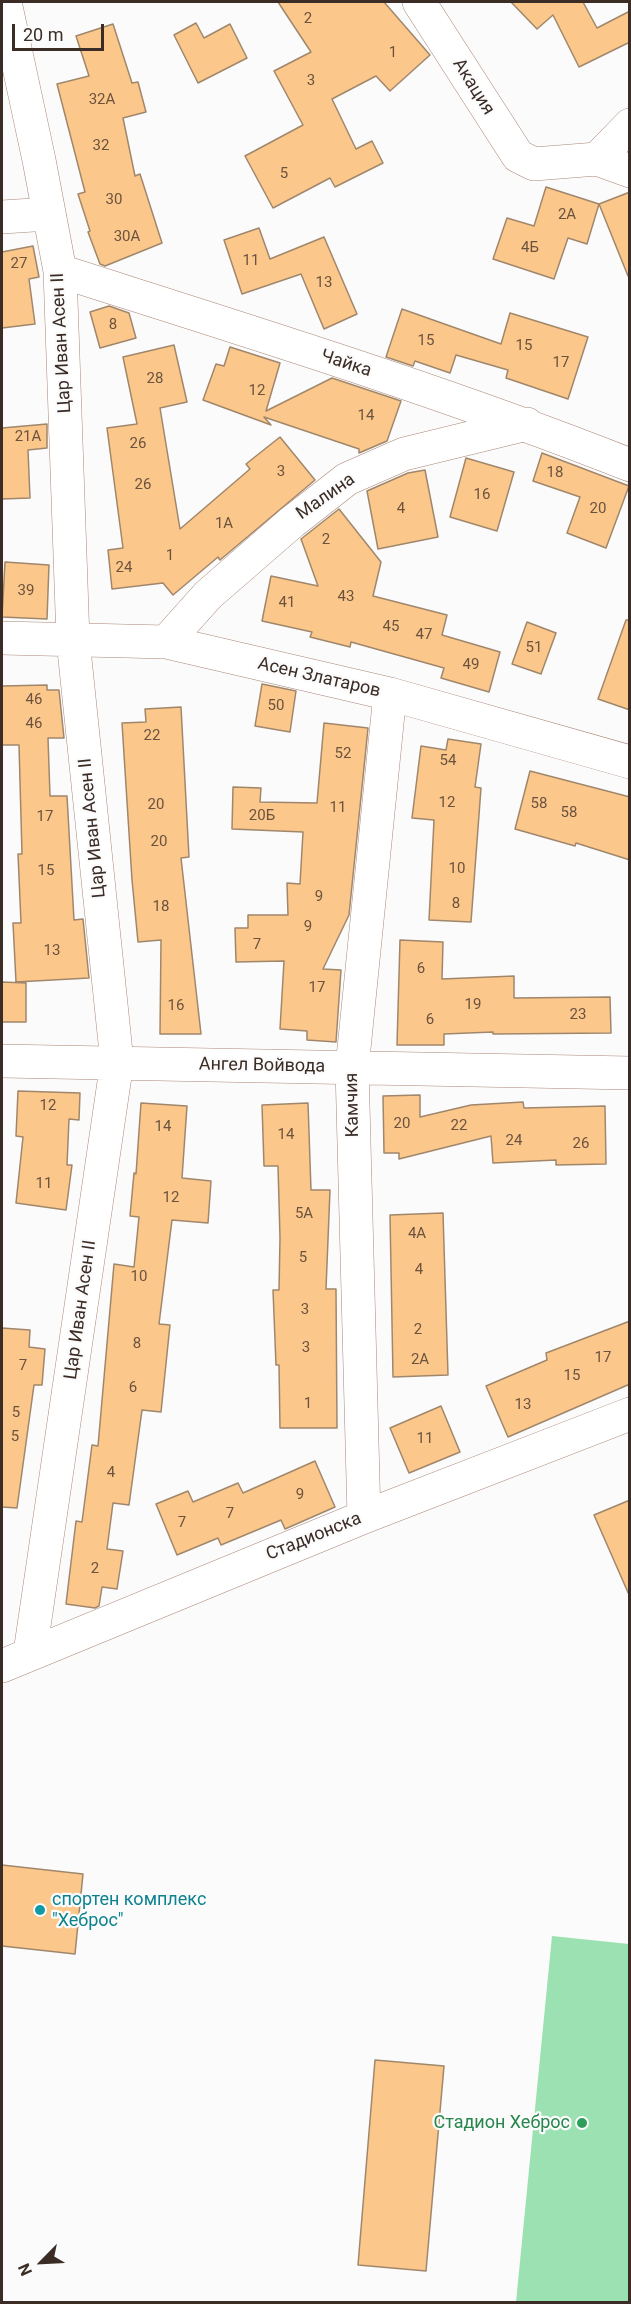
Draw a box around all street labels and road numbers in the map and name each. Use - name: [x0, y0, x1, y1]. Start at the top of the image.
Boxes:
- street label: Акация: [447, 55, 499, 119]
- street label: Цар Иван Асен II: [48, 272, 76, 414]
- street label: Чайка: [318, 346, 374, 382]
- street label: Малина: [293, 469, 359, 525]
- street label: Асен Златаров: [256, 653, 382, 703]
- street label: Цар Иван Асен II: [75, 757, 111, 899]
- street label: Ангел Войвода: [199, 1054, 325, 1078]
- street label: Камчия: [342, 1072, 364, 1138]
- street label: Цар Иван Асен II: [61, 1239, 101, 1381]
- street label: Стадионска: [263, 1508, 365, 1566]

